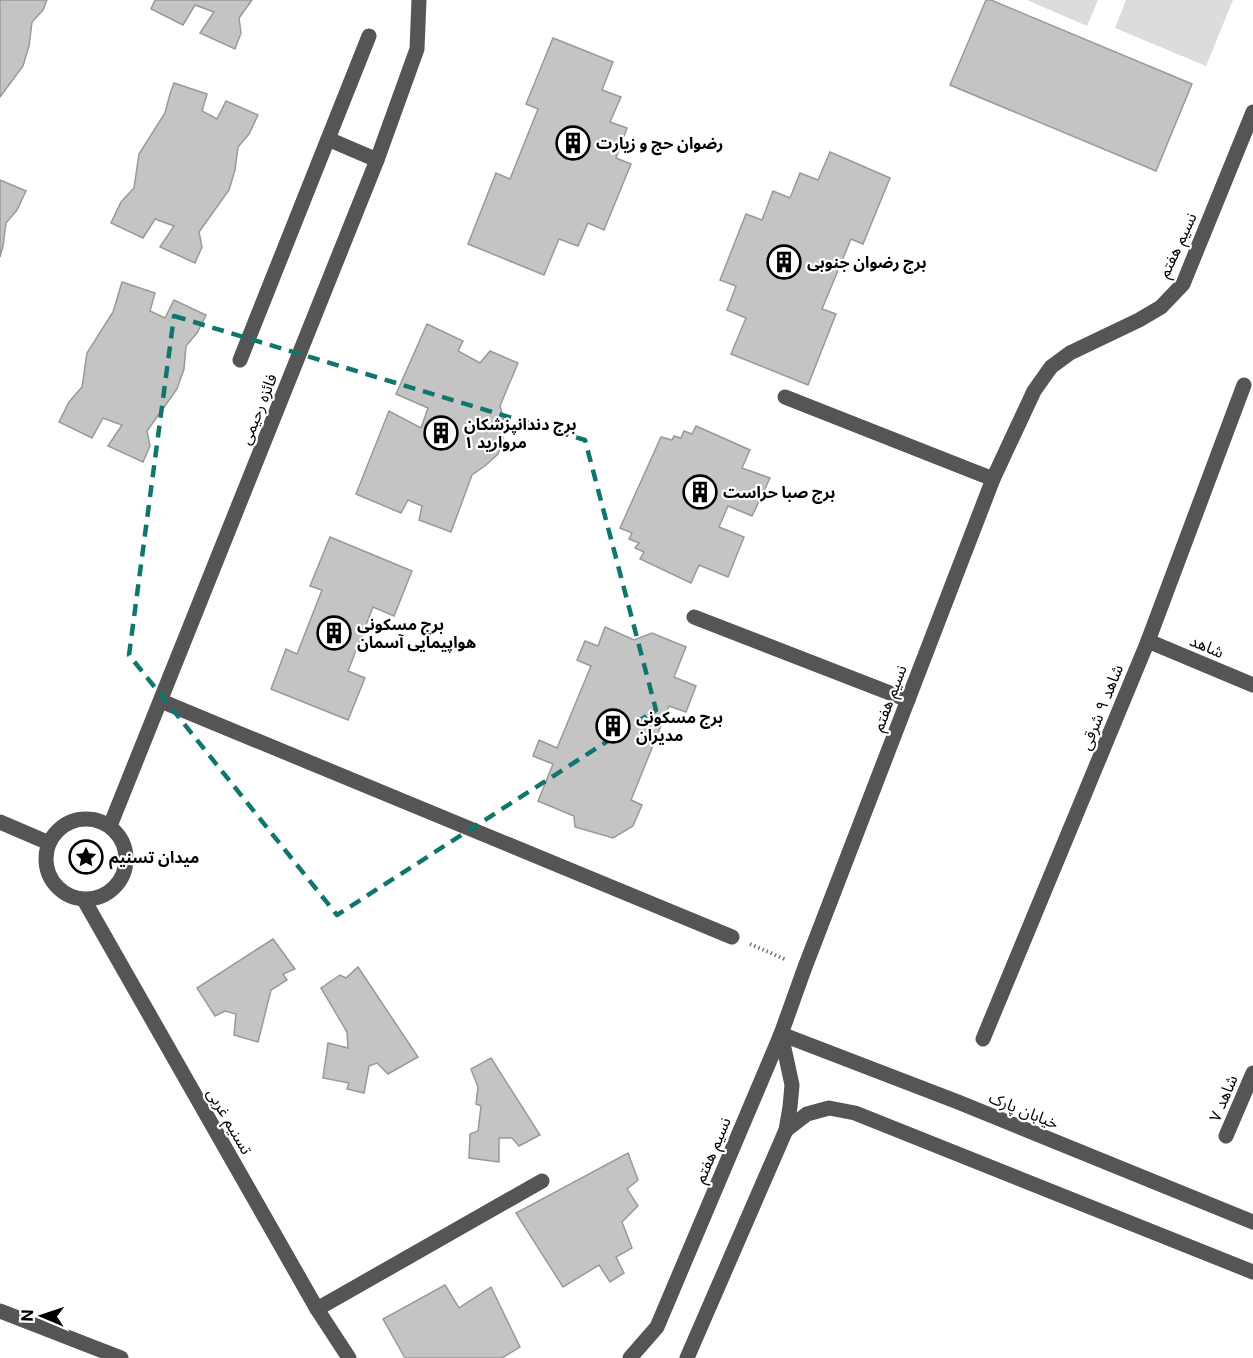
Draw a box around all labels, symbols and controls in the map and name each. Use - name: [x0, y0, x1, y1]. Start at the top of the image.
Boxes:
- building icon: رضوان حج و زیارت: [555, 125, 591, 161]
- place label: رضوان حج و زیارت: [596, 133, 723, 156]
- street label: نسیم هفتم: [1153, 209, 1203, 282]
- building icon: برج رضوان جنوبی: [766, 244, 802, 280]
- place label: برج رضوان جنوبی: [807, 252, 927, 274]
- street label: فائزه رحیمی: [235, 371, 281, 447]
- place label: برج دندانپزشکان مروارید ۱: [464, 414, 577, 452]
- building icon: برج دندانپزشکان مروارید ۱: [423, 415, 459, 451]
- building icon: برج صبا حراست: [682, 474, 718, 510]
- place label: برج صبا حراست: [723, 482, 835, 504]
- place label: برج مسکونی هواپیمایی آسمان: [357, 614, 476, 653]
- building icon: برج مسکونی هواپیمایی آسمان: [316, 615, 352, 651]
- street label: شاهد: [1187, 630, 1227, 662]
- street label: شاهد ۹ شرقی: [1075, 661, 1127, 753]
- street label: نسیم هفتم: [867, 662, 914, 735]
- place label: برج مسکونی مدیران: [636, 707, 723, 745]
- building icon: برج مسکونی مدیران: [595, 708, 631, 744]
- place icon: میدان تسنیم: [68, 839, 104, 875]
- place label: میدان تسنیم: [109, 847, 199, 870]
- street label: شاهد ۷: [1204, 1072, 1242, 1124]
- street label: تسنیم غربی: [200, 1084, 257, 1159]
- street label: خیابان پارک: [986, 1087, 1062, 1134]
- street label: نسیم هفتم: [689, 1114, 738, 1187]
- north arrow: [12, 1286, 72, 1346]
- text: N: [17, 1309, 37, 1322]

